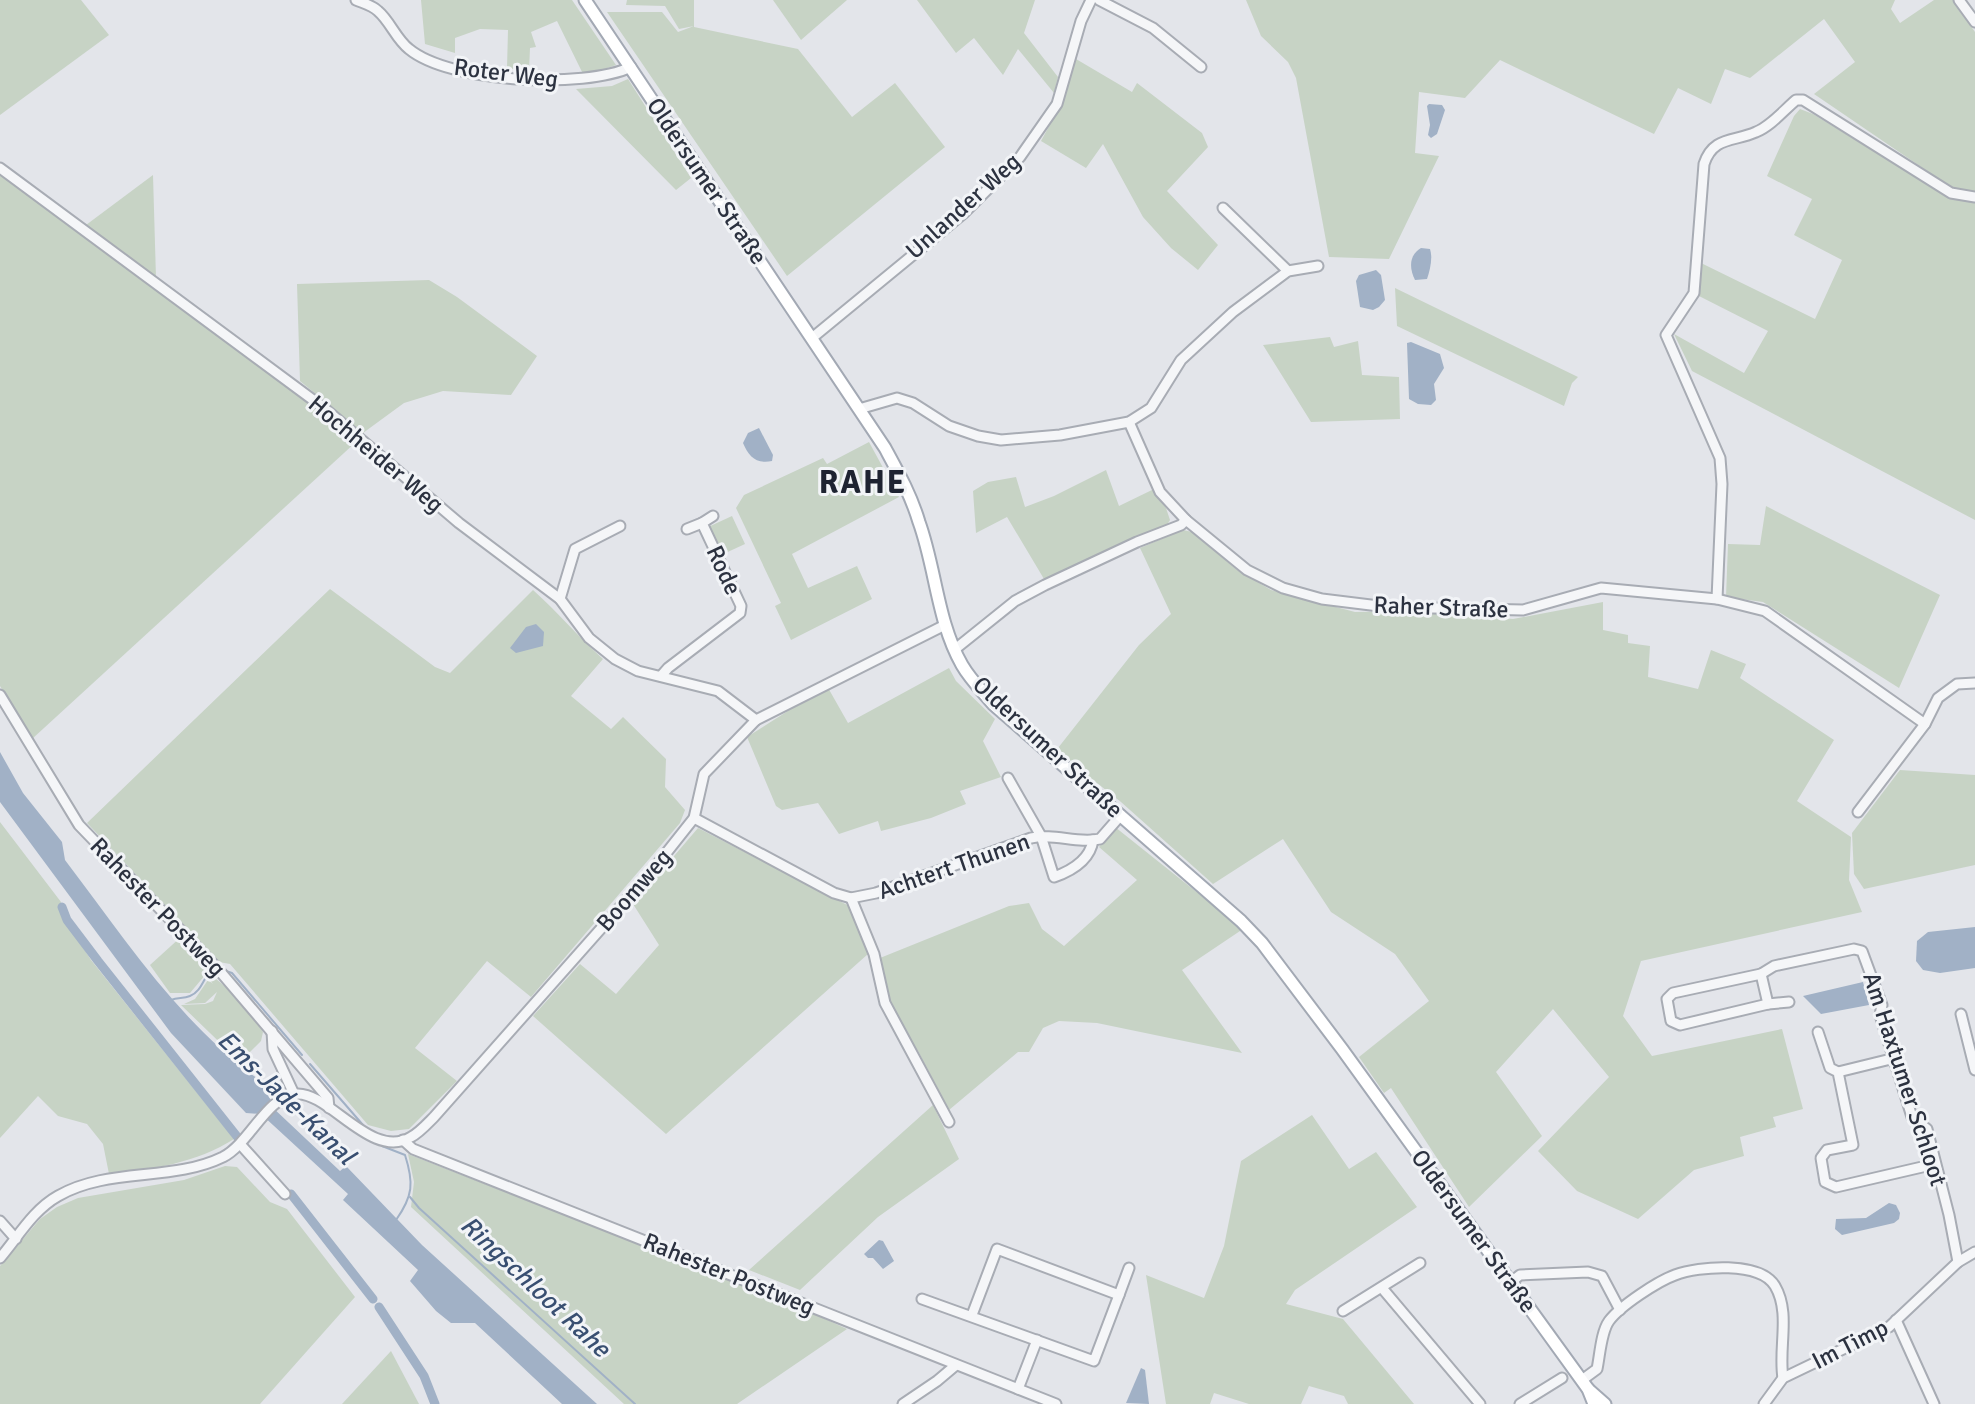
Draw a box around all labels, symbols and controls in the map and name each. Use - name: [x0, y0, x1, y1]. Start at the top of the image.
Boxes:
- street label: Roter Weg: [452, 52, 560, 94]
- street label: Oldersumer Straße: [640, 92, 774, 270]
- street label: Unlander Weg: [899, 147, 1027, 265]
- street label: Hochheider Weg: [302, 389, 450, 519]
- district label: RAHE: [819, 463, 907, 502]
- street label: Rode: [700, 540, 748, 600]
- street label: Raher Straße: [1373, 590, 1509, 624]
- street label: Oldersumer Straße: [967, 670, 1129, 824]
- street label: Achtert Thunen: [874, 826, 1034, 906]
- street label: Rahester Postweg: [84, 831, 232, 983]
- street label: Boomweg: [590, 842, 678, 938]
- street label: Am Haxtumer Schloot: [1856, 968, 1954, 1190]
- water label: Ems-Jade-Kanal: [210, 1024, 363, 1173]
- street label: Oldersumer Straße: [1405, 1143, 1543, 1319]
- water label: Ringschloot Rahe: [453, 1209, 618, 1366]
- street label: Rahester Postweg: [639, 1226, 819, 1322]
- street label: Im Timp: [1807, 1312, 1893, 1376]

